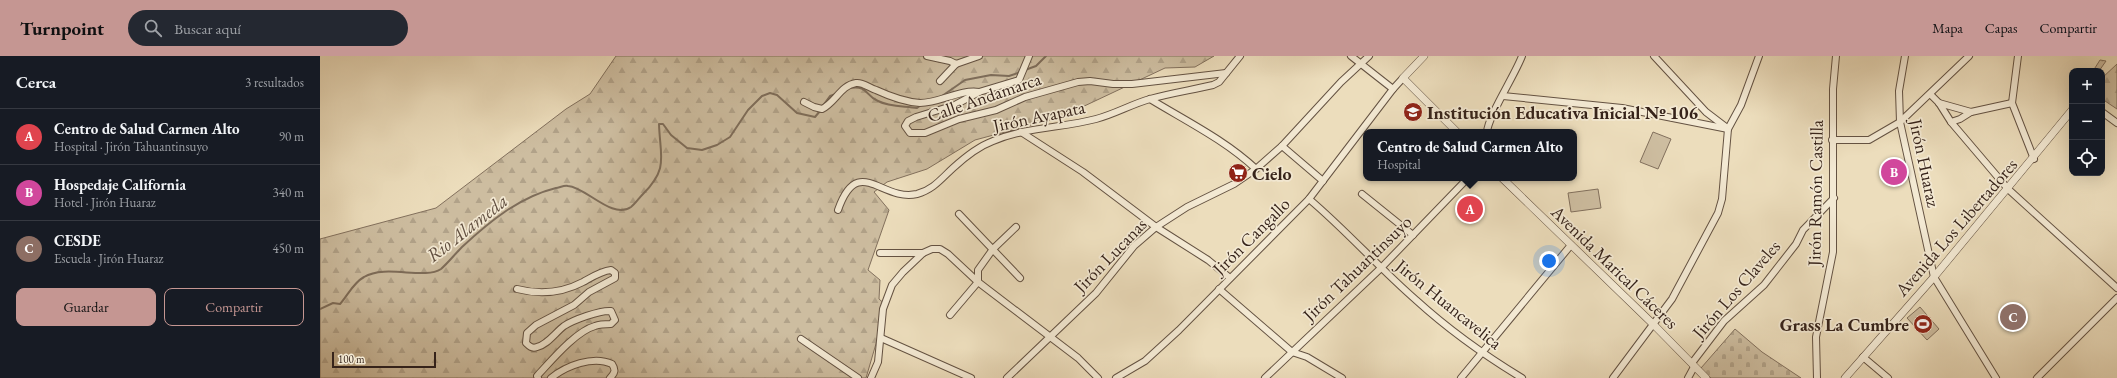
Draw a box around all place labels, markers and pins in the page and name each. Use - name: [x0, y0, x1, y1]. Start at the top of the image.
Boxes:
- school or university icon: Institución Educativa Inicial Nº 106: [1402, 101, 1424, 123]
- place label: Institución Educativa Inicial Nº 106: [1427, 101, 1698, 124]
- pin: B: [1881, 157, 1907, 187]
- supermarket icon: Cielo: [1227, 162, 1249, 184]
- place label: Cielo: [1252, 162, 1291, 185]
- pin: A: [1457, 194, 1483, 224]
- pin: C: [2000, 302, 2026, 332]
- place label: Grass La Cumbre: [1780, 313, 1909, 336]
- sports icon: Grass La Cumbre: [1912, 313, 1934, 335]

